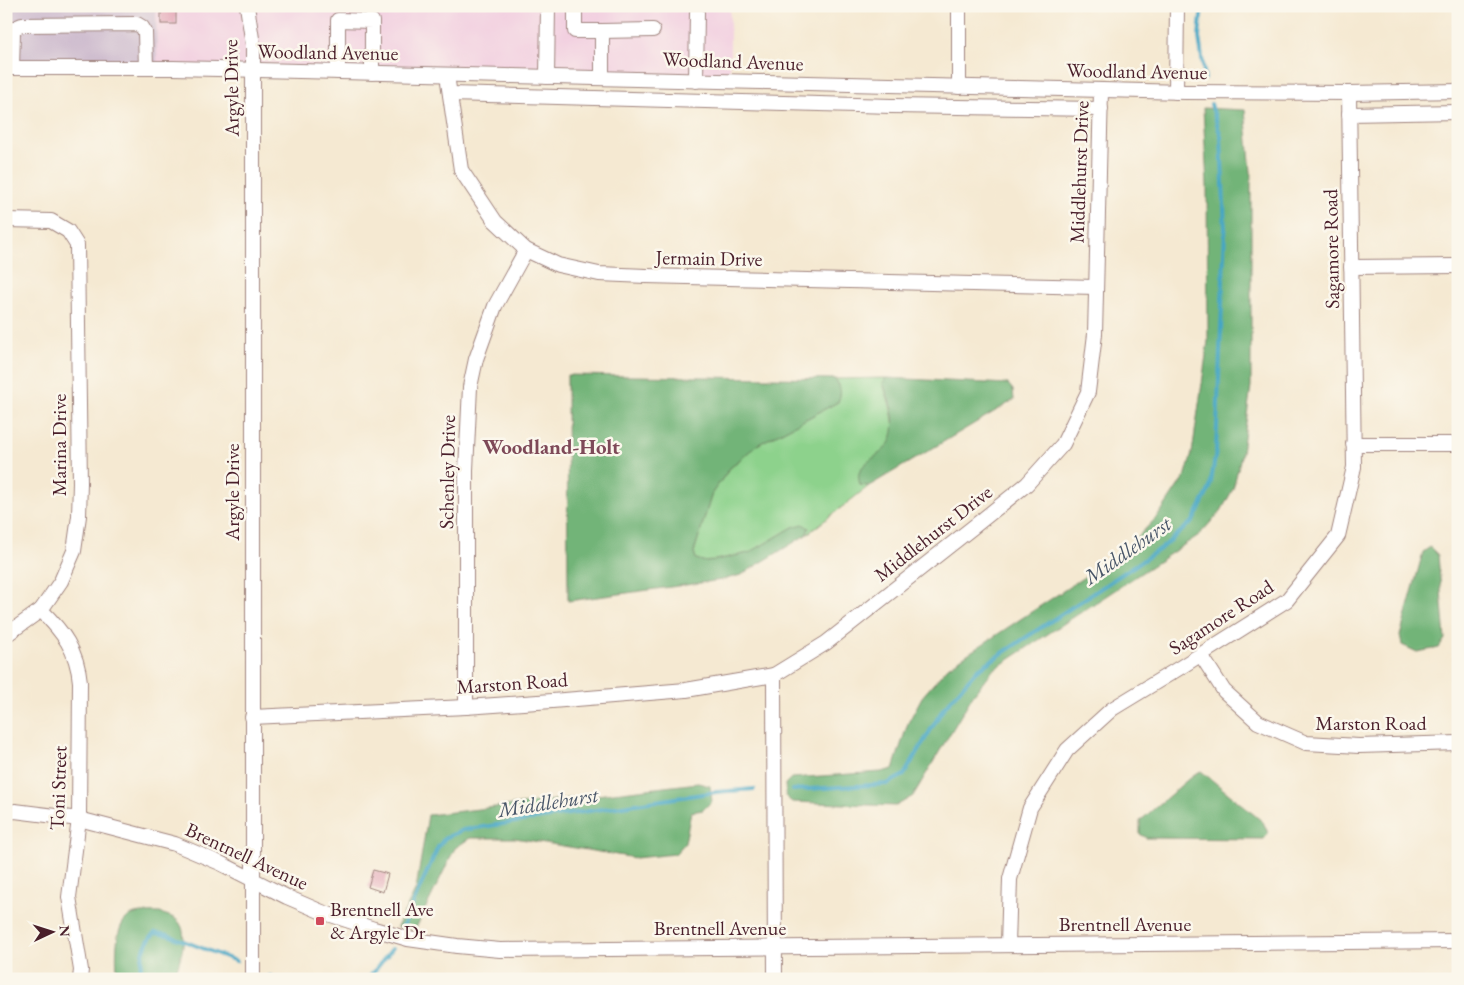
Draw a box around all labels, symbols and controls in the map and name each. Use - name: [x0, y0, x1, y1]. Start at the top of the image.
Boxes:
- street label: Woodland Avenue: [257, 38, 399, 66]
- street label: Argyle Drive: [217, 39, 245, 138]
- street label: Woodland Avenue: [662, 46, 804, 76]
- street label: Woodland Avenue: [1066, 57, 1208, 85]
- street label: Middlehurst Drive: [1064, 100, 1094, 244]
- street label: Sagamore Road: [1317, 188, 1345, 309]
- street label: Jermain Drive: [653, 244, 763, 272]
- street label: Marina Drive: [46, 394, 72, 496]
- street label: Schenley Drive: [433, 414, 461, 529]
- district label: Woodland-Holt: [482, 433, 620, 460]
- street label: Argyle Drive: [219, 443, 245, 542]
- street label: Middlehurst Drive: [869, 479, 997, 587]
- water label: Middlehurst: [1076, 509, 1177, 591]
- street label: Sagamore Road: [1164, 573, 1279, 661]
- street label: Marston Road: [456, 666, 569, 700]
- street label: Marston Road: [1315, 710, 1428, 736]
- street label: Toni Street: [44, 745, 72, 831]
- water label: Middlehurst: [494, 781, 601, 824]
- street label: Brentnell Avenue: [181, 816, 313, 896]
- place label: Brentnell Ave & Argyle Dr: [330, 896, 434, 945]
- north arrow: [28, 908, 78, 958]
- street label: Brentnell Avenue: [1059, 911, 1191, 937]
- marker: Brentnell Ave & Argyle Dr: [314, 915, 326, 927]
- street label: Brentnell Avenue: [654, 915, 786, 941]
- text: N: [56, 925, 74, 938]

